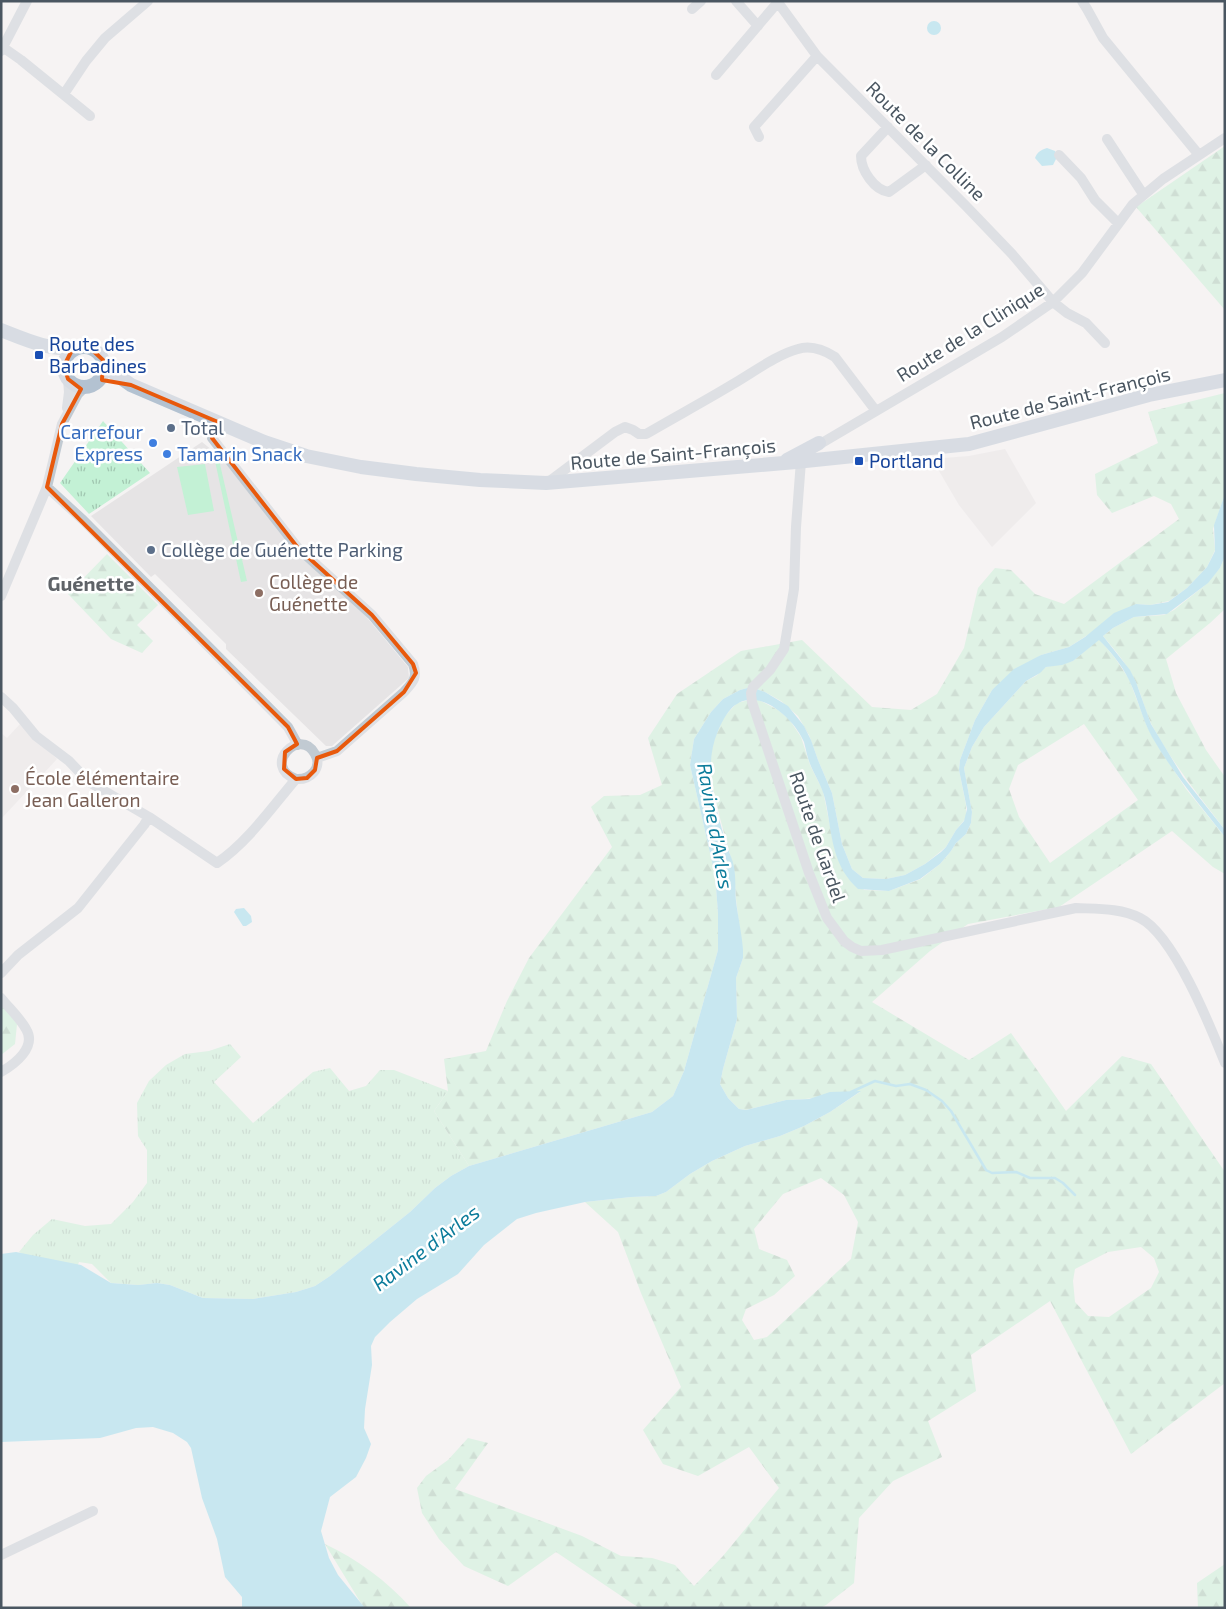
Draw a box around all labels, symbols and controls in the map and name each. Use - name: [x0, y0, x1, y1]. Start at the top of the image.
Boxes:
- street label: Route de la Colline: [862, 76, 991, 205]
- street label: Route de la Clinique: [892, 277, 1048, 386]
- place label: Route des Barbadines: [49, 332, 147, 377]
- marker: Route des Barbadines: [33, 349, 45, 361]
- street label: Route de Saint-François: [967, 361, 1173, 435]
- place label: Total: [181, 416, 224, 439]
- place label: Carrefour Express: [60, 420, 143, 465]
- marker: Total: [165, 422, 177, 434]
- street label: Route de Saint-François: [569, 433, 777, 475]
- marker: Carrefour Express: [147, 437, 159, 449]
- place label: Tamarin Snack: [177, 442, 303, 465]
- marker: Tamarin Snack: [161, 448, 173, 460]
- place label: Portland: [869, 449, 944, 472]
- marker: Portland: [853, 455, 865, 467]
- place label: Collège de Guénette Parking: [161, 538, 403, 561]
- marker: Collège de Guénette Parking: [145, 544, 157, 556]
- place label: Collège de Guénette: [269, 570, 358, 615]
- district label: Guénette: [47, 571, 135, 595]
- marker: Collège de Guénette: [253, 587, 265, 599]
- water label: Ravine d'Arles: [693, 761, 739, 891]
- place label: École élémentaire Jean Galleron: [25, 766, 180, 811]
- street label: Route de Gardel: [785, 768, 852, 906]
- marker: École élémentaire Jean Galleron: [9, 783, 21, 795]
- water label: Ravine d'Arles: [367, 1199, 484, 1295]

